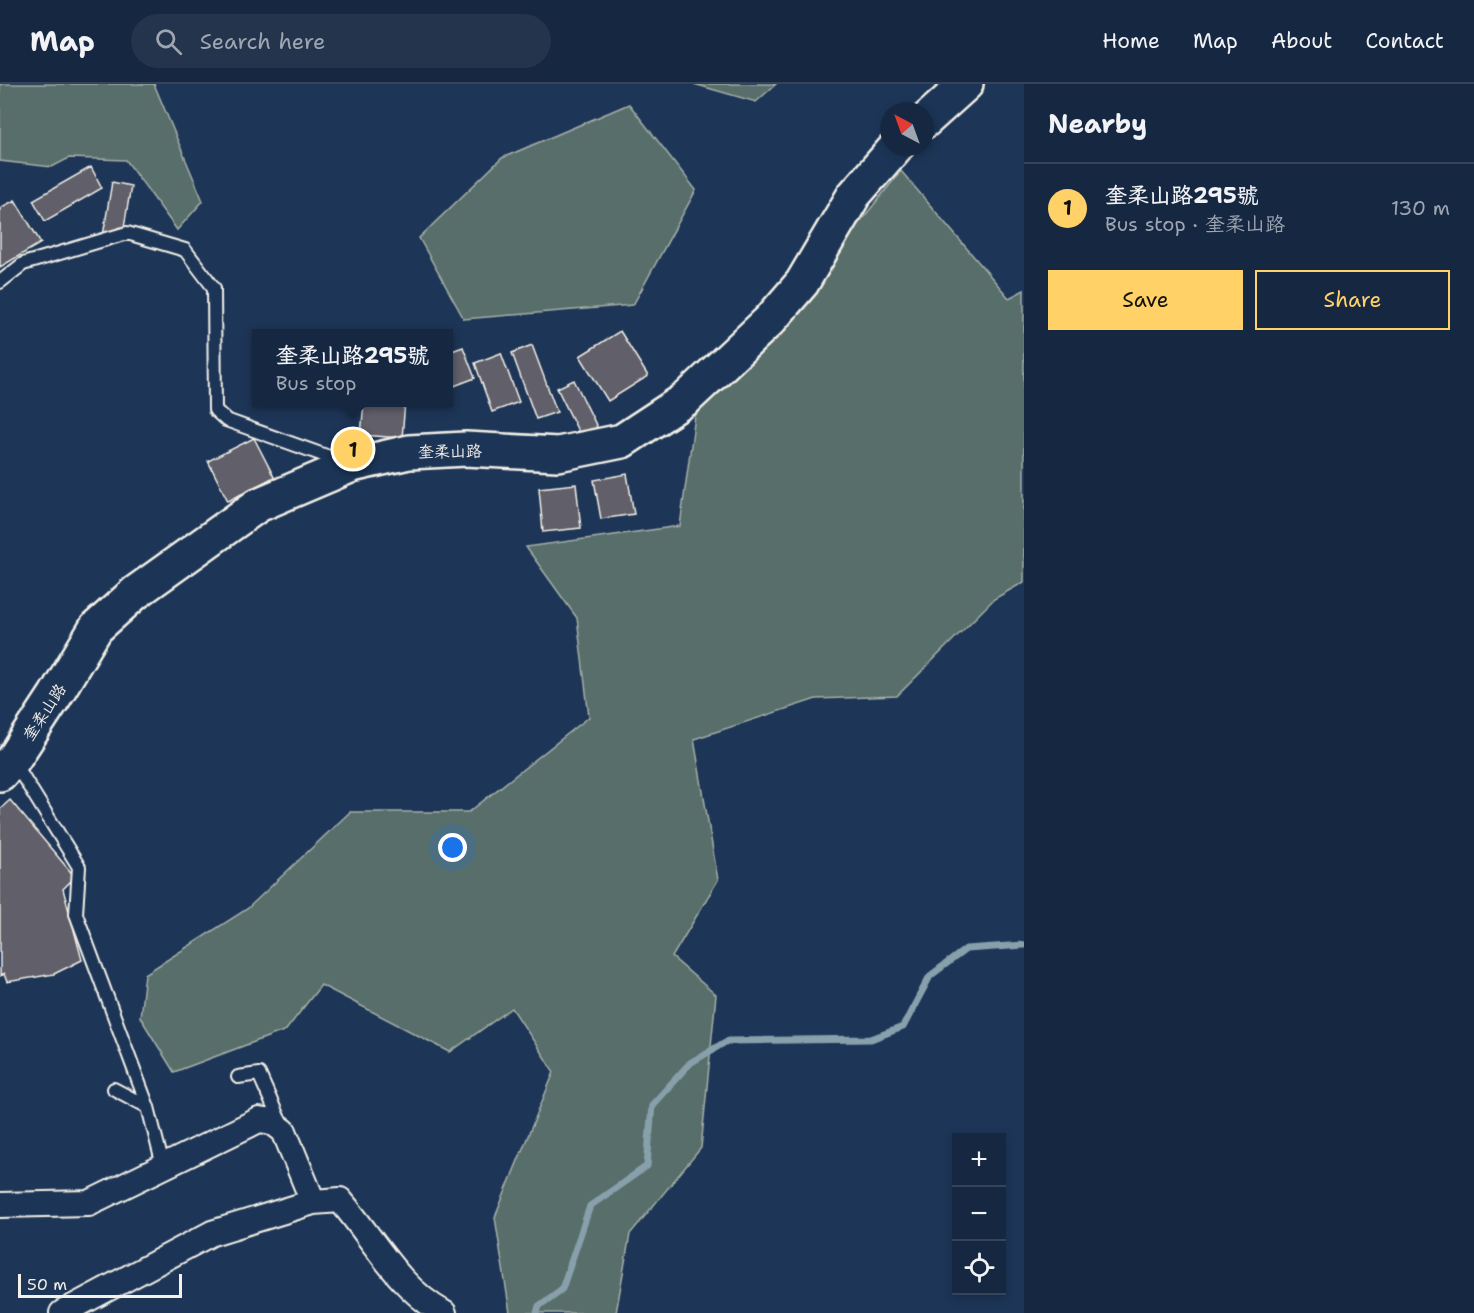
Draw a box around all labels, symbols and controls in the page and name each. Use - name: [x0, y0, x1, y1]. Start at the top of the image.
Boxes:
- search box: [131, 14, 551, 68]
- text: Map: [30, 22, 95, 60]
- icon: search: [152, 25, 185, 58]
- text: Search here: [200, 27, 325, 56]
- text: Home: [1102, 27, 1160, 55]
- text: Map: [1193, 27, 1238, 55]
- text: About: [1271, 27, 1332, 55]
- text: Contact: [1365, 27, 1444, 55]
- north arrow: [880, 102, 934, 156]
- text: Nearby: [1048, 106, 1147, 141]
- text: 奎柔山路295號: [1105, 181, 1259, 210]
- text: 1: [1063, 195, 1072, 221]
- text: 130 m: [1391, 195, 1450, 221]
- text: Bus stop · 奎柔山路: [1105, 211, 1285, 237]
- button: Save: [1048, 270, 1243, 330]
- button: Share: [1255, 270, 1450, 330]
- popup: [252, 329, 453, 407]
- text: 奎柔山路295號: [276, 341, 429, 370]
- text: Bus stop: [276, 370, 356, 396]
- pin: 1: [334, 426, 372, 472]
- street label: 奎柔山路: [418, 440, 482, 463]
- street label: 奎柔山路: [18, 680, 71, 745]
- your location: [438, 833, 467, 862]
- map controls: [952, 1133, 1006, 1295]
- button: +: [952, 1133, 1006, 1187]
- button: −: [952, 1187, 1006, 1241]
- button: locate: [952, 1241, 1006, 1295]
- scale bar: [18, 1271, 182, 1298]
- text: 50 m: [27, 1274, 67, 1295]

